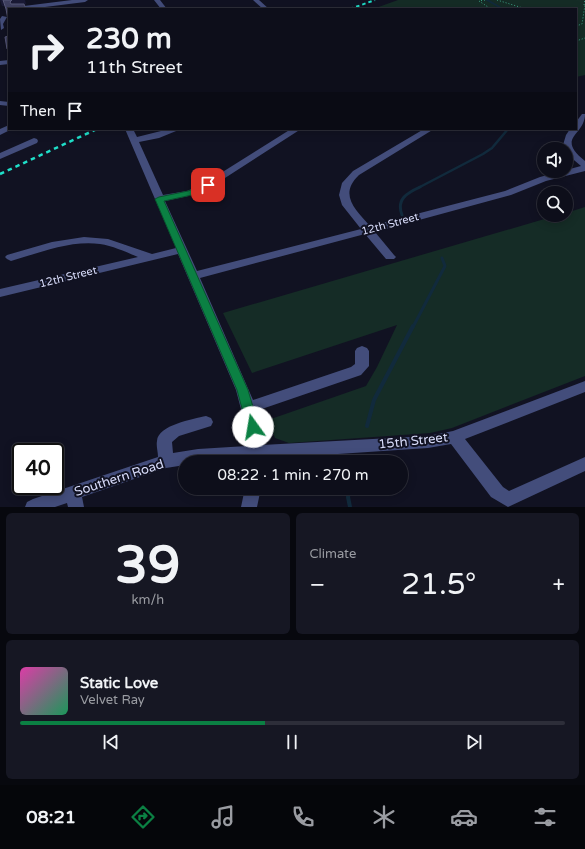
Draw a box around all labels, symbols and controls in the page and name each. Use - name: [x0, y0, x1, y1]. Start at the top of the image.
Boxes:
- text: 230 m: [86, 22, 172, 56]
- icon: right: [20, 24, 72, 76]
- text: 11th Street: [86, 56, 183, 78]
- icon: arrive: [64, 100, 86, 122]
- text: Then: [20, 102, 56, 120]
- map controls: [537, 142, 573, 222]
- button: sound: [537, 142, 573, 178]
- pin: [191, 168, 225, 202]
- icon: arrive: [197, 174, 219, 196]
- button: search: [537, 186, 573, 222]
- street label: 12th Street: [360, 210, 420, 238]
- street label: 12th Street: [38, 264, 98, 290]
- position arrow: [232, 406, 274, 448]
- street label: 15th Street: [377, 429, 449, 453]
- speed limit sign: 40: [12, 443, 64, 495]
- street label: Southern Road: [72, 456, 166, 500]
- text: 08:22 · 1 min · 270 m: [218, 466, 368, 484]
- text: 39: [115, 534, 180, 597]
- text: Climate: [310, 546, 356, 562]
- text: 21.5°: [401, 566, 476, 603]
- text: −: [310, 572, 325, 598]
- text: +: [553, 572, 565, 598]
- text: km/h: [131, 592, 164, 608]
- text: Static Love: [80, 674, 158, 692]
- text: Velvet Ray: [80, 692, 145, 708]
- icon: previous: [100, 731, 122, 753]
- icon: pause: [281, 731, 303, 753]
- icon: next: [463, 731, 485, 753]
- icon: directions: [129, 803, 157, 831]
- icon: music: [209, 803, 237, 831]
- icon: phone: [289, 803, 317, 831]
- icon: climate: [370, 803, 398, 831]
- icon: car: [450, 803, 478, 831]
- icon: filters: [531, 803, 559, 831]
- text: 08:21: [26, 806, 76, 828]

